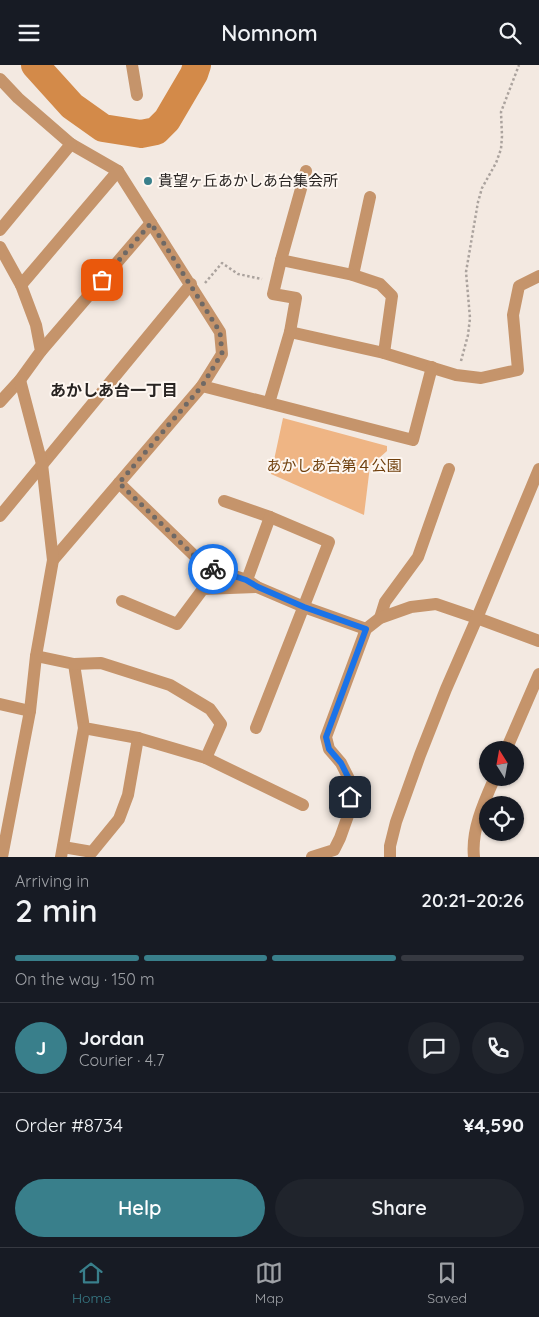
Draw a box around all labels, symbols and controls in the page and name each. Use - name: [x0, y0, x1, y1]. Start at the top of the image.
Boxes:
- icon: menu: [15, 19, 43, 47]
- text: Nomnom: [221, 19, 318, 47]
- icon: search: [496, 19, 524, 47]
- place label: 貴望ヶ丘あかしあ台集会所: [158, 171, 338, 190]
- marker: 貴望ヶ丘あかしあ台集会所: [142, 175, 154, 187]
- pin: [81, 259, 123, 301]
- icon: bag: [88, 266, 116, 294]
- district label: あかしあ台一丁目: [50, 380, 178, 400]
- park label: あかしあ台第４公園: [266, 456, 402, 475]
- courier: [188, 544, 238, 594]
- icon: bike: [199, 555, 227, 583]
- north arrow: [479, 741, 524, 786]
- map controls: [479, 741, 524, 841]
- pin: [329, 776, 371, 818]
- icon: home: [336, 783, 364, 811]
- button: locate: [479, 796, 524, 841]
- text: Arriving in: [15, 871, 89, 891]
- text: 20:21–20:26: [421, 888, 524, 912]
- text: 2 min: [15, 890, 98, 930]
- text: On the way · 150 m: [15, 969, 155, 989]
- button: chat: [408, 1022, 460, 1074]
- button: phone: [472, 1022, 524, 1074]
- text: Jordan: [79, 1026, 144, 1050]
- text: J: [36, 1036, 46, 1060]
- text: Courier · 4.7: [79, 1050, 164, 1070]
- text: Order #8734: [15, 1113, 123, 1137]
- text: ¥4,590: [463, 1113, 524, 1137]
- button: Help: [15, 1179, 265, 1237]
- button: Share: [275, 1179, 524, 1237]
- tab: Home: [72, 1259, 111, 1307]
- tab: Map: [255, 1259, 283, 1307]
- tab: Saved: [427, 1259, 467, 1307]

